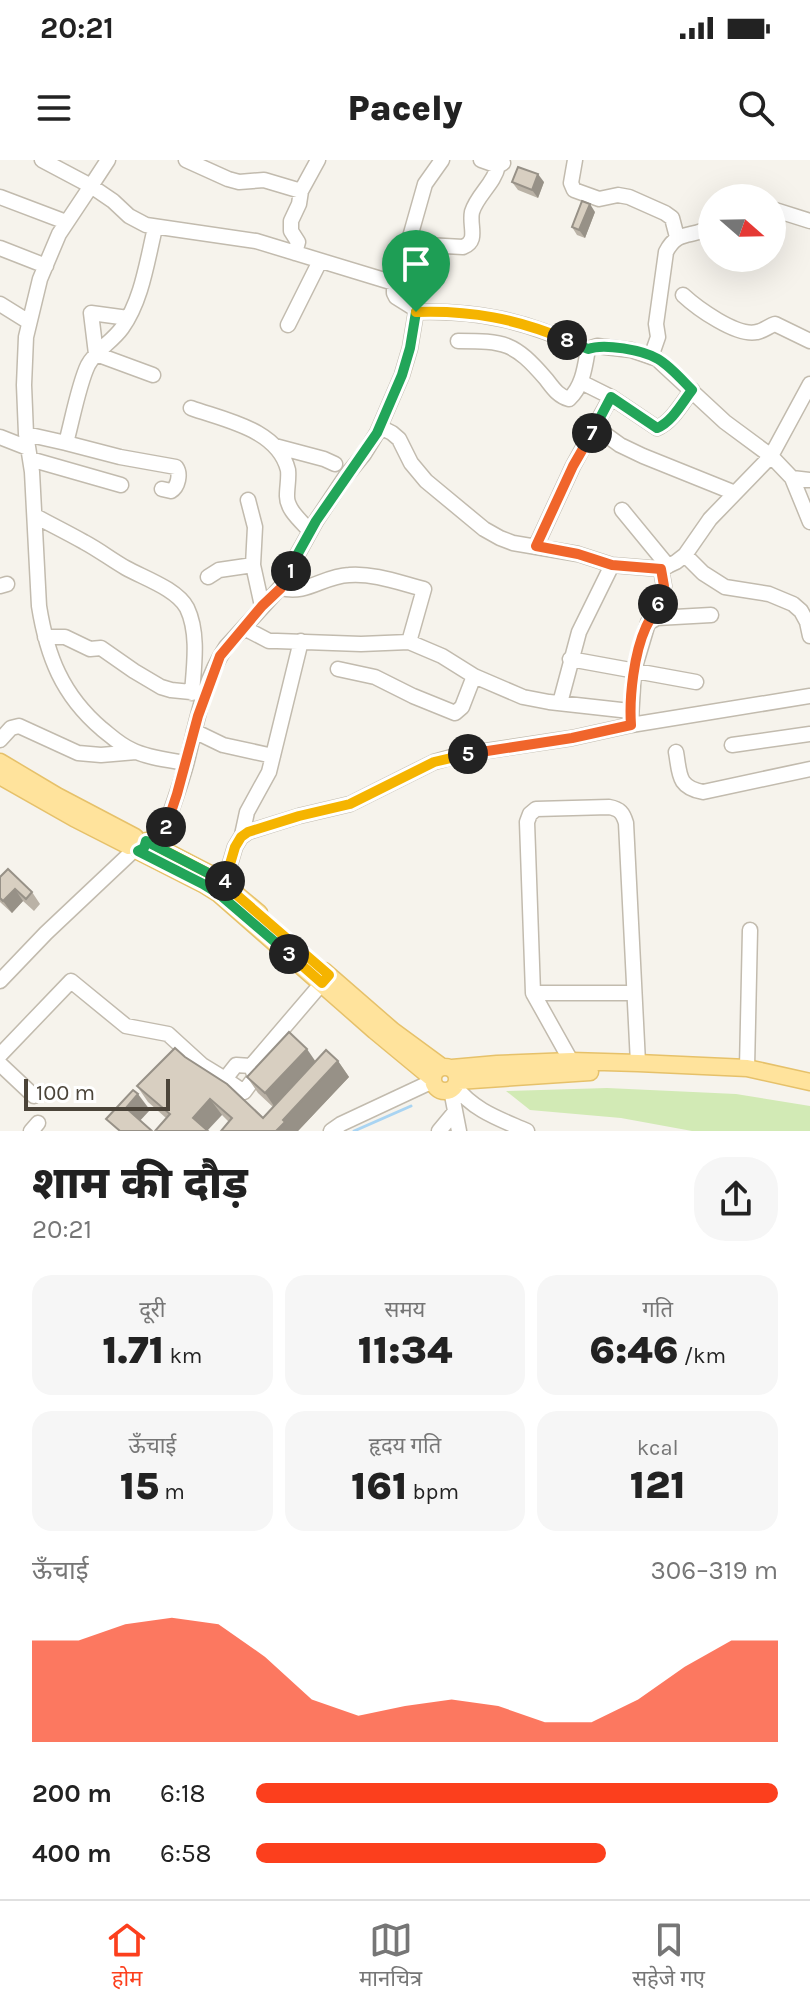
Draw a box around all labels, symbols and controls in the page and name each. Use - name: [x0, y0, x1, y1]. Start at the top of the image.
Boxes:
- text: 20:21: [40, 10, 114, 46]
- icon: menu: [32, 86, 76, 130]
- icon: search: [734, 86, 778, 130]
- text: Pacely: [347, 87, 463, 129]
- north arrow: [698, 184, 786, 272]
- map controls: [698, 184, 786, 272]
- pin: [382, 230, 450, 312]
- icon: arrive: [394, 242, 438, 286]
- pin: 8: [547, 320, 587, 360]
- text: 8: [560, 327, 574, 353]
- pin: 7: [572, 413, 612, 453]
- text: 7: [587, 420, 597, 446]
- pin: 1: [271, 551, 311, 591]
- text: 1: [287, 558, 295, 584]
- pin: 6: [638, 584, 678, 624]
- text: 6: [651, 591, 665, 617]
- pin: 5: [448, 734, 488, 774]
- text: 5: [462, 741, 474, 767]
- pin: 2: [146, 807, 186, 847]
- text: 2: [159, 814, 173, 840]
- pin: 4: [205, 861, 245, 901]
- text: 4: [218, 868, 232, 894]
- pin: 3: [269, 934, 309, 974]
- text: 3: [282, 941, 296, 967]
- scale bar: [24, 1075, 170, 1111]
- text: 100 m: [36, 1080, 95, 1106]
- button: share: [694, 1157, 778, 1241]
- text: शाम की दौड़: [32, 1158, 248, 1209]
- text: 20:21: [32, 1214, 92, 1245]
- text: दूरी: [139, 1297, 166, 1323]
- text: समय: [385, 1297, 425, 1323]
- text: गति: [642, 1297, 673, 1323]
- text: 1.71: [102, 1326, 164, 1373]
- text: 11:34: [358, 1326, 452, 1373]
- text: 6:46: [589, 1326, 678, 1373]
- text: km: [164, 1343, 202, 1369]
- text: /km: [678, 1343, 726, 1369]
- text: ऊँचाई: [128, 1433, 176, 1459]
- text: हृदय गति: [369, 1433, 441, 1459]
- text: kcal: [637, 1435, 679, 1461]
- text: 121: [630, 1461, 686, 1508]
- text: 15: [120, 1462, 159, 1509]
- text: 161: [351, 1462, 407, 1509]
- text: m: [159, 1479, 185, 1505]
- text: bpm: [407, 1479, 459, 1505]
- text: ऊँचाई: [32, 1555, 88, 1586]
- text: 306–319 m: [651, 1555, 778, 1586]
- text: 200 m: [32, 1778, 112, 1809]
- text: 6:18: [160, 1778, 205, 1809]
- text: 400 m: [32, 1838, 112, 1869]
- text: 6:58: [160, 1838, 212, 1869]
- tab: होम: [105, 1918, 149, 1995]
- tab: मानचित्र: [359, 1918, 422, 1995]
- tab: सहेजे गए: [632, 1918, 705, 1995]

